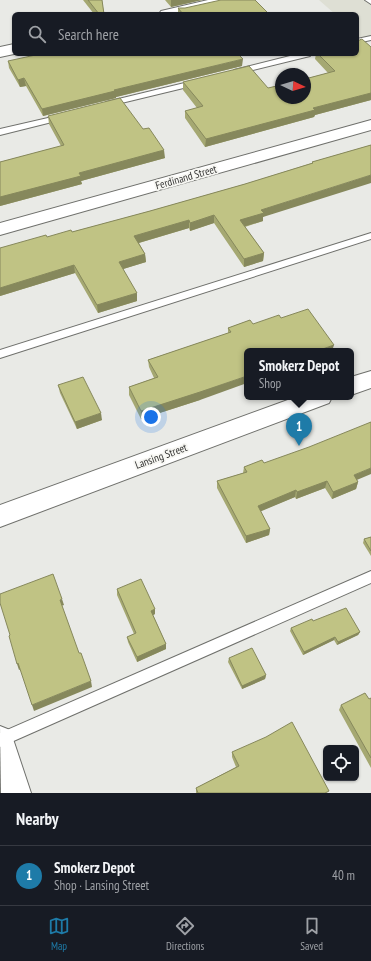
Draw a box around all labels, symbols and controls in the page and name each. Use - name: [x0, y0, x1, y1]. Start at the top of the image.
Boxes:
- search box: [12, 12, 359, 56]
- icon: search: [26, 23, 48, 45]
- text: Search here: [58, 25, 119, 44]
- north arrow: [275, 68, 311, 104]
- street label: Ferdinand Street: [154, 162, 218, 192]
- popup: [244, 348, 354, 400]
- text: Smokerz Depot: [259, 356, 339, 375]
- text: Shop: [259, 375, 281, 392]
- your location: [141, 407, 161, 427]
- pin: 1: [286, 413, 312, 446]
- street label: Lansing Street: [133, 440, 189, 472]
- map controls: [323, 745, 359, 781]
- button: locate: [323, 745, 359, 781]
- text: Nearby: [16, 808, 59, 830]
- text: Smokerz Depot: [54, 858, 135, 877]
- text: 1: [26, 867, 32, 884]
- text: 40 m: [332, 867, 355, 884]
- text: Shop · Lansing Street: [54, 877, 149, 894]
- tab: Map: [48, 915, 70, 953]
- tab: Directions: [166, 915, 204, 953]
- tab: Saved: [300, 915, 323, 953]

